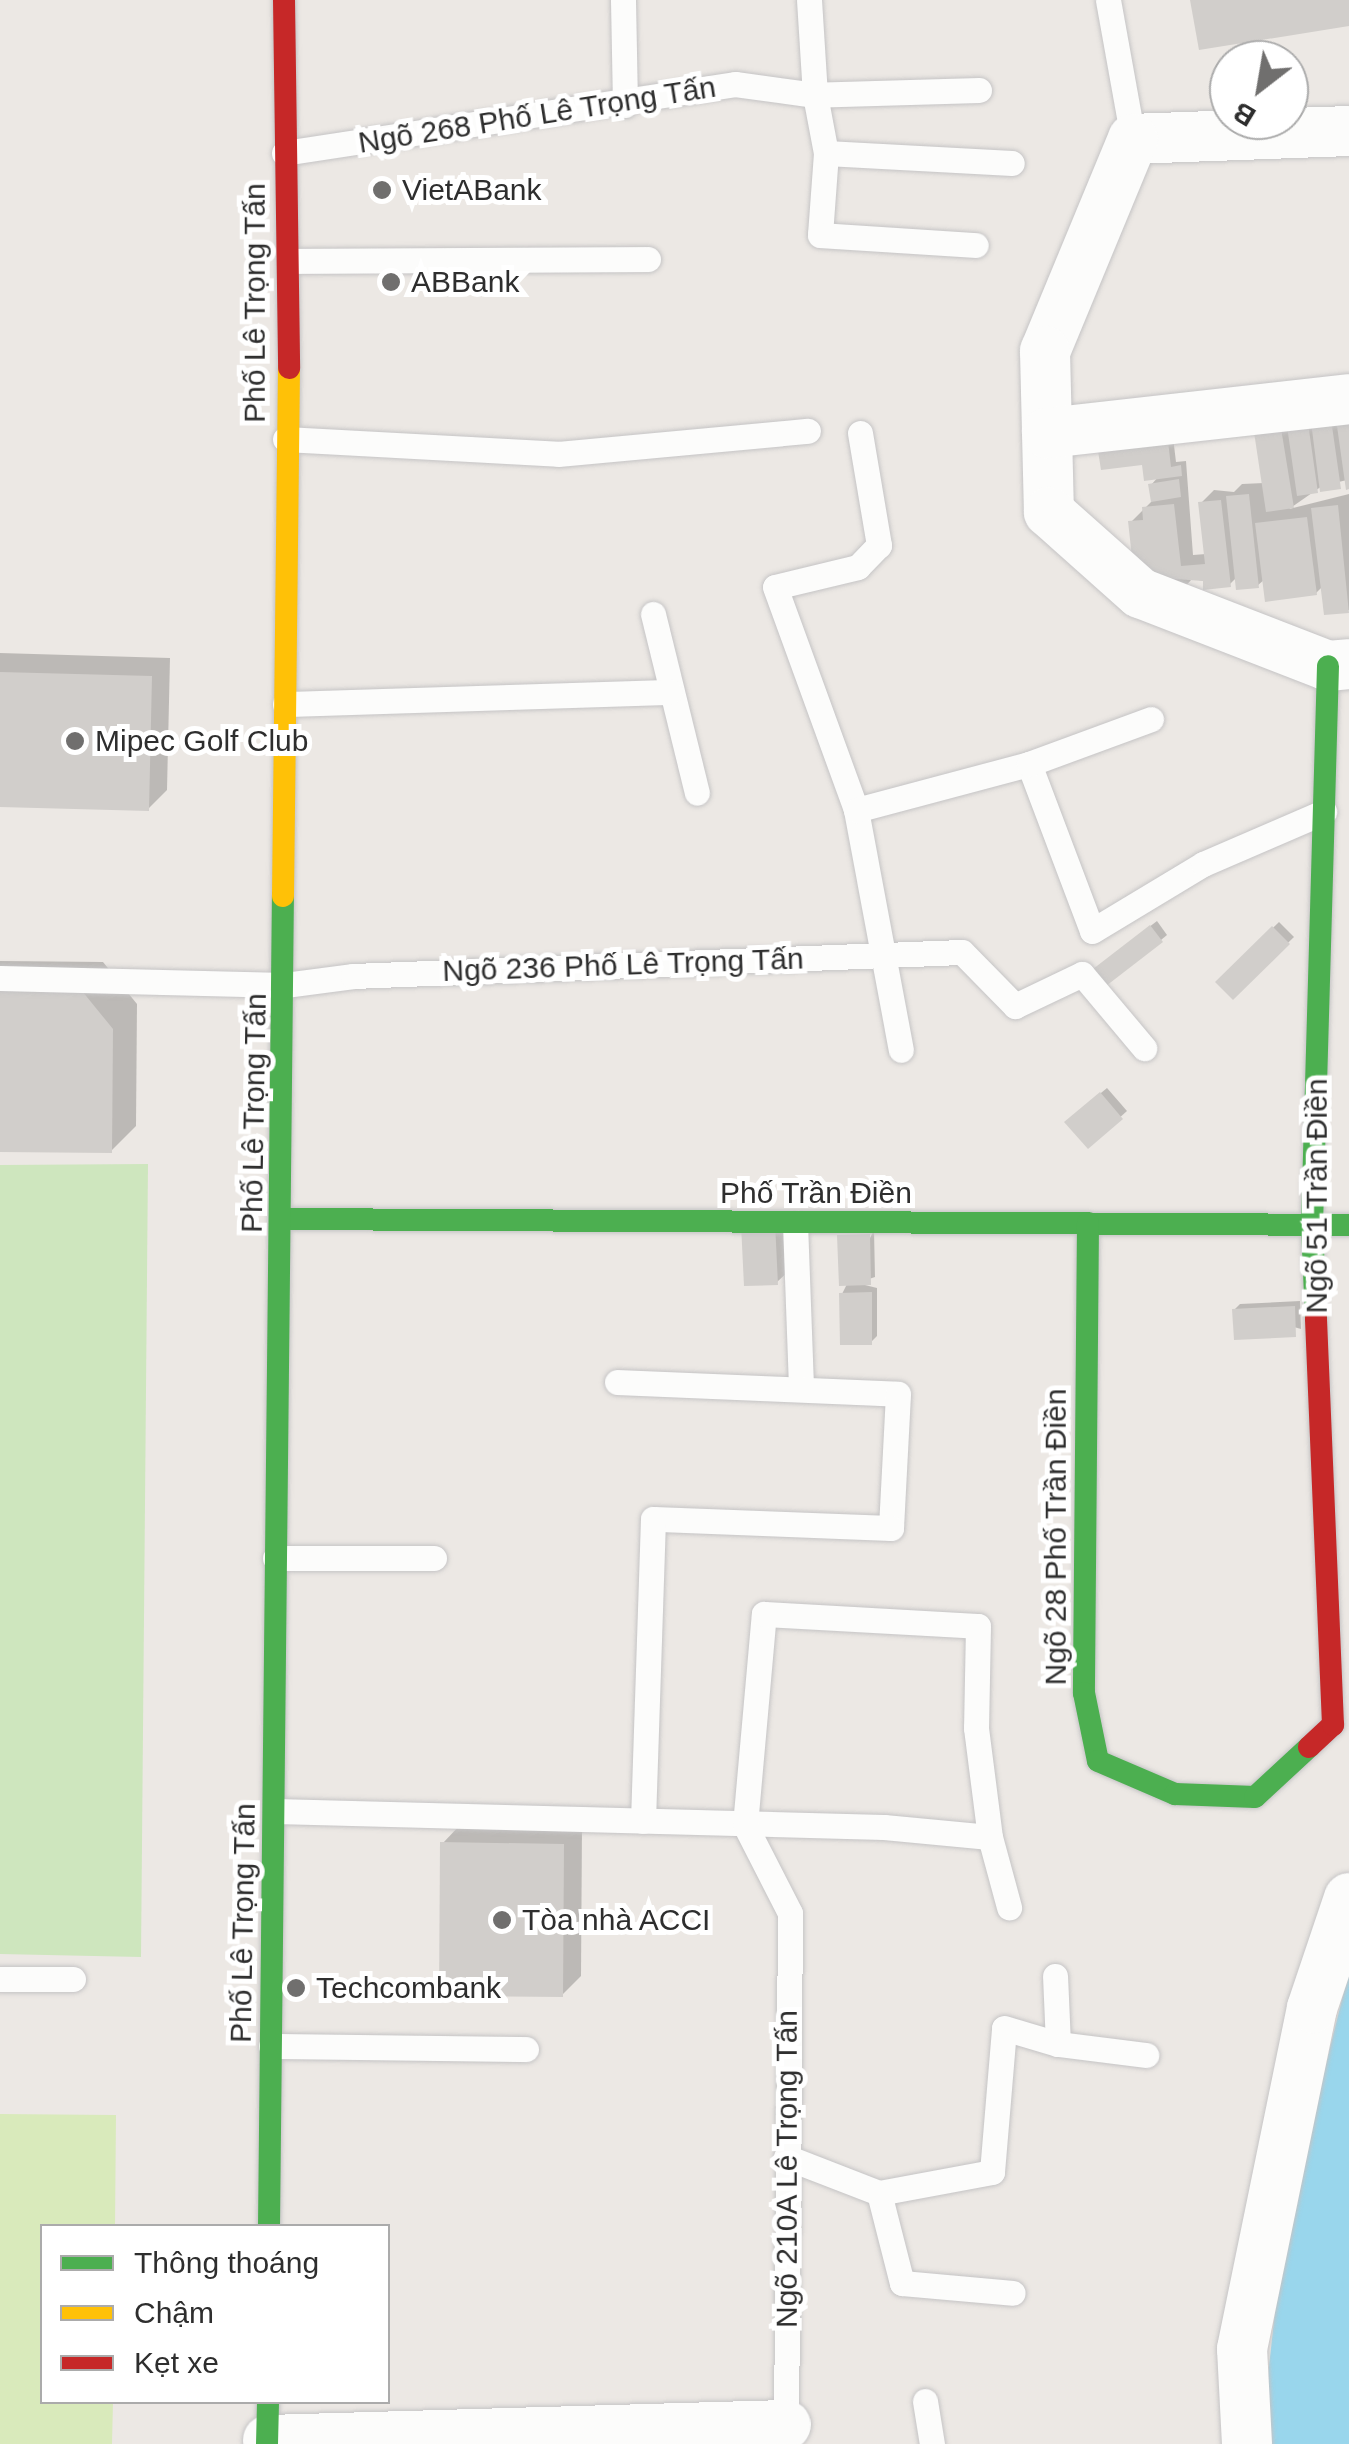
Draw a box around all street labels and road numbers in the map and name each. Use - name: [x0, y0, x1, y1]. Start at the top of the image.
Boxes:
- street label: Ngõ 268 Phố Lê Trọng Tấn: [355, 69, 719, 161]
- street label: Phố Lê Trọng Tấn: [237, 183, 273, 423]
- street label: Ngõ 236 Phố Lê Trọng Tấn: [441, 941, 805, 989]
- street label: Phố Lê Trọng Tấn: [234, 992, 274, 1234]
- street label: Ngõ 51 Trần Điền: [1299, 1078, 1335, 1314]
- street label: Phố Trần Điền: [720, 1175, 912, 1211]
- street label: Ngõ 28 Phố Trần Điền: [1038, 1388, 1074, 1686]
- street label: Phố Lê Trọng Tấn: [223, 1802, 263, 2044]
- street label: Ngõ 210A Lê Trọng Tấn: [769, 2009, 805, 2329]

